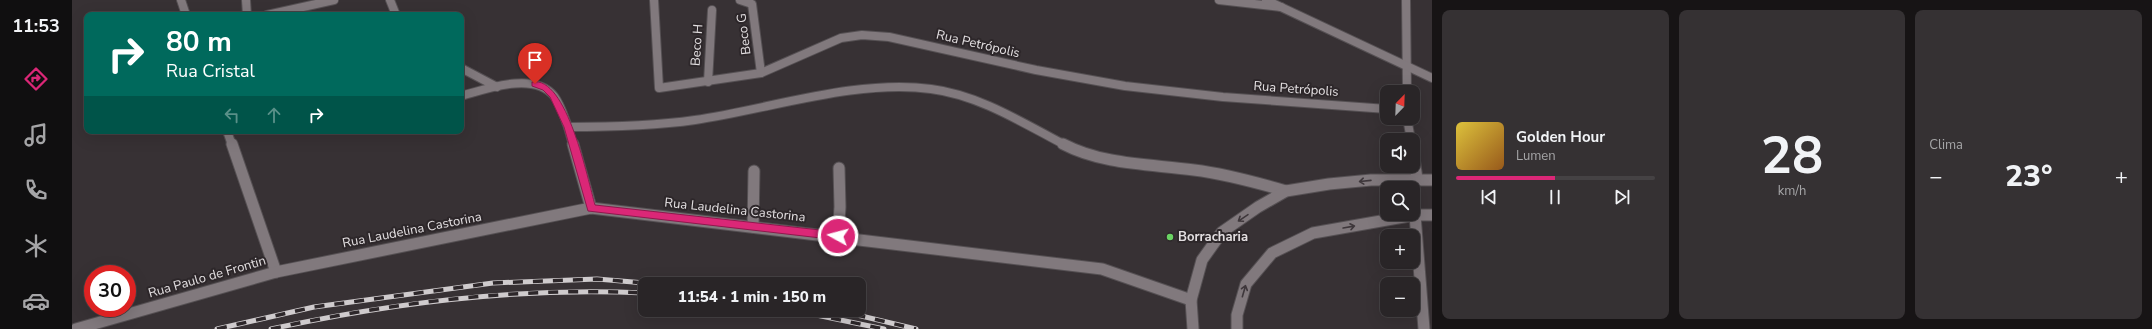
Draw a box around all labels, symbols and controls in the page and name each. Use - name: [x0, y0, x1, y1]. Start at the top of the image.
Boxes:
- street label: Beco G: [733, 12, 755, 56]
- text: 11:53: [12, 14, 60, 38]
- text: 80 m: [166, 23, 232, 61]
- street label: Beco H: [687, 23, 707, 67]
- street label: Rua Petrópolis: [934, 26, 1022, 62]
- icon: right: [100, 28, 152, 80]
- pin: [518, 43, 552, 84]
- icon: arrive: [524, 49, 546, 71]
- text: Rua Cristal: [166, 59, 255, 83]
- icon: directions: [22, 65, 50, 93]
- street label: Rua Petrópolis: [1253, 77, 1339, 101]
- north arrow: [1380, 85, 1420, 125]
- map controls: [1380, 85, 1420, 317]
- icon: left: [221, 104, 243, 126]
- icon: ahead: [263, 104, 285, 126]
- icon: right: [305, 104, 327, 126]
- text: 28: [1761, 120, 1823, 191]
- icon: music: [22, 121, 50, 149]
- text: Golden Hour: [1516, 127, 1605, 147]
- button: sound: [1380, 133, 1420, 173]
- text: Clima: [1929, 136, 1963, 154]
- text: Lumen: [1516, 147, 1556, 165]
- text: 23°: [2005, 156, 2052, 197]
- text: −: [1929, 162, 1943, 192]
- text: +: [2115, 162, 2128, 192]
- icon: phone: [22, 176, 50, 204]
- one-way arrow: [1359, 177, 1372, 184]
- button: search: [1380, 181, 1420, 221]
- text: km/h: [1778, 182, 1806, 200]
- icon: previous: [1478, 186, 1500, 208]
- icon: pause: [1544, 186, 1566, 208]
- icon: next: [1611, 186, 1633, 208]
- street label: Rua Laudelina Castorina: [664, 194, 806, 226]
- street label: Rua Laudelina Castorina: [341, 208, 483, 252]
- one-way arrow: [1238, 214, 1249, 222]
- position arrow: [817, 215, 859, 257]
- one-way arrow: [1343, 222, 1356, 230]
- place label: Borracharia: [1178, 228, 1248, 246]
- button: +: [1380, 229, 1420, 269]
- icon: climate: [22, 232, 50, 260]
- marker: Borracharia: [1165, 232, 1175, 242]
- street label: Rua Paulo de Frontin: [146, 252, 268, 302]
- speed limit sign: 30: [84, 265, 136, 317]
- button: −: [1380, 277, 1420, 317]
- one-way arrow: [1241, 285, 1248, 298]
- icon: car: [22, 287, 50, 315]
- text: 11:54 · 1 min · 150 m: [678, 287, 826, 307]

